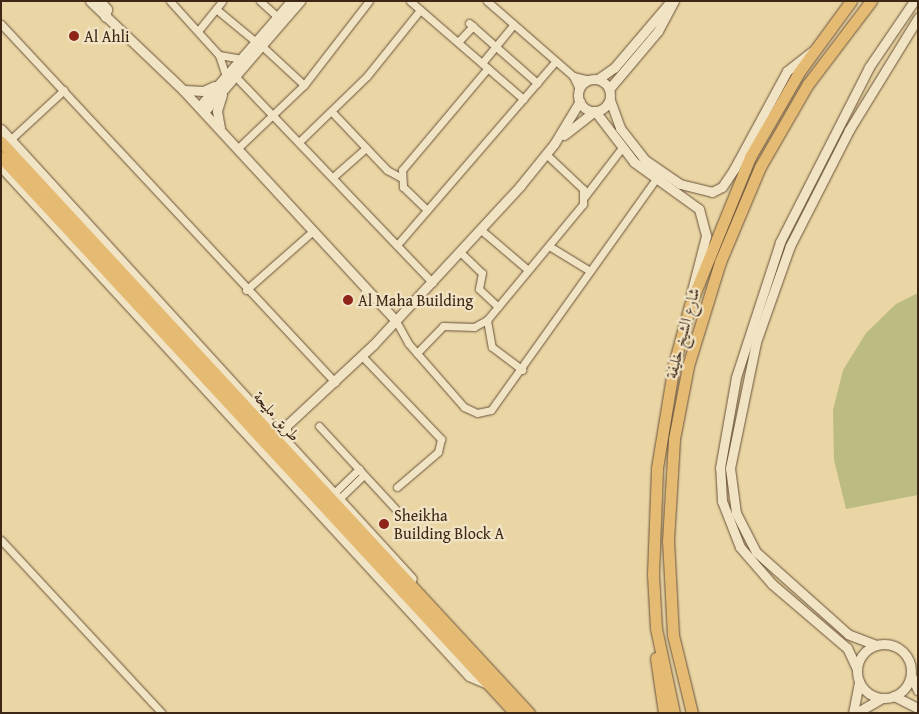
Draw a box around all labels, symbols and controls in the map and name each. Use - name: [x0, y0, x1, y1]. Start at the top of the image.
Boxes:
- place label: Al Ahli: [84, 26, 129, 46]
- marker: Al Ahli: [68, 30, 80, 42]
- street label: شارع الشيخ خليفة: [661, 286, 703, 380]
- place label: Al Maha Building: [358, 290, 473, 310]
- marker: Al Maha Building: [342, 294, 354, 306]
- street label: طريق مليحة: [250, 387, 304, 445]
- place label: Sheikha Building Block A: [394, 505, 504, 543]
- marker: Sheikha Building Block A: [378, 518, 390, 530]

